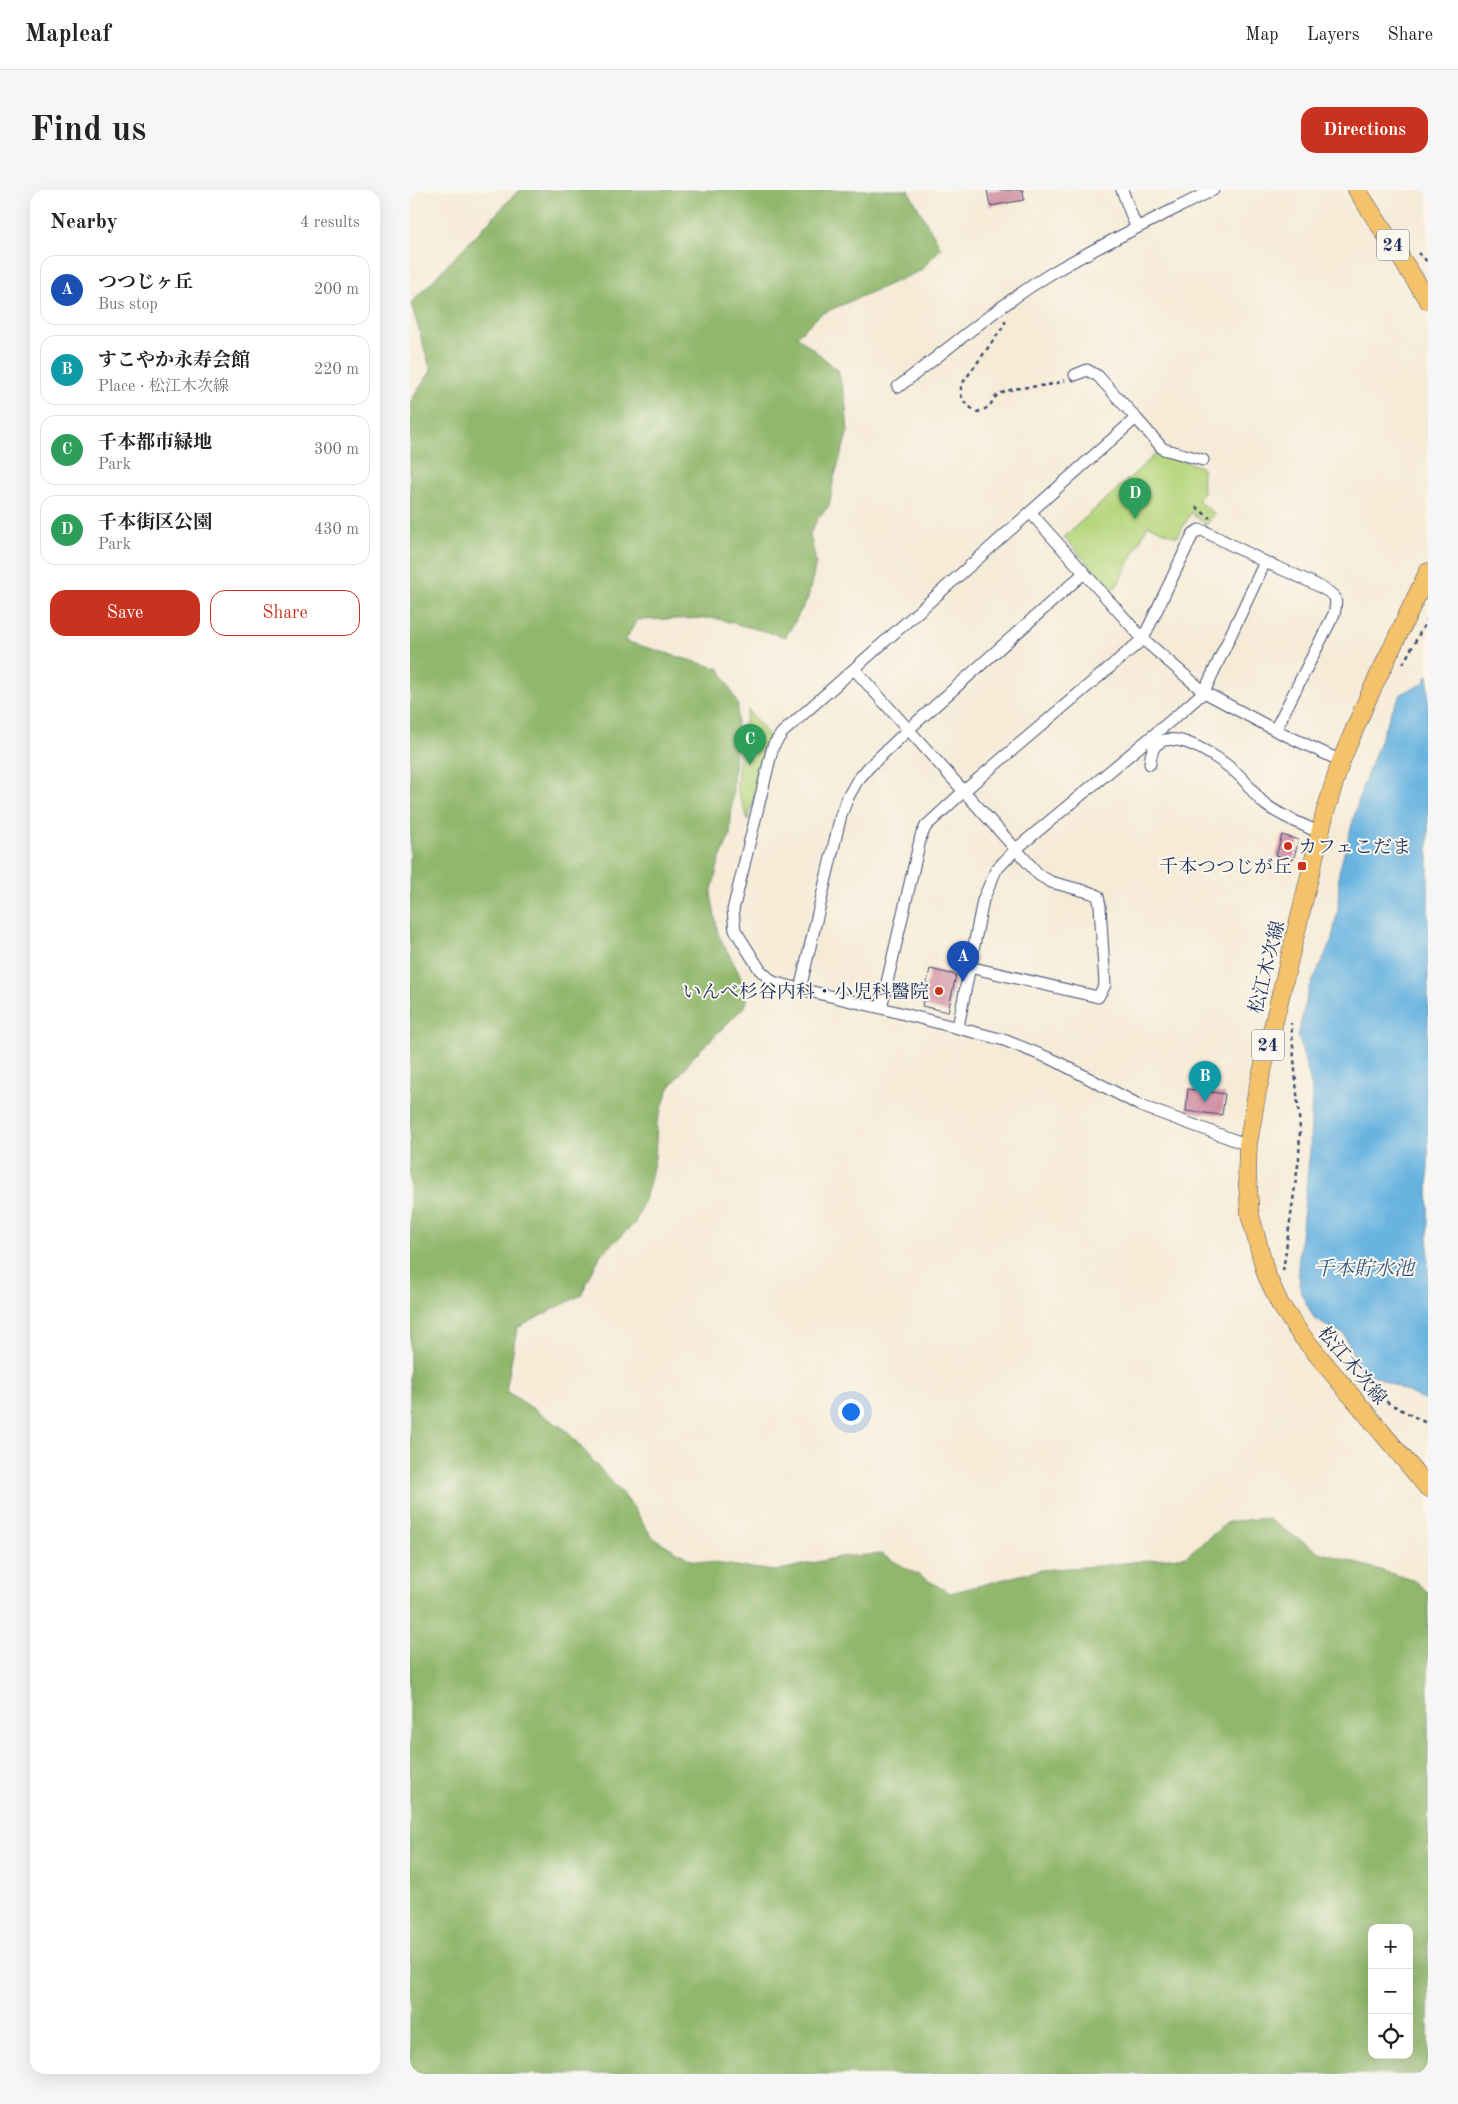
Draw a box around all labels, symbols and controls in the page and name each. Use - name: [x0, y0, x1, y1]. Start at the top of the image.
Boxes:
- text: Mapleaf: [25, 23, 111, 47]
- text: Map: [1245, 26, 1279, 44]
- text: Layers: [1307, 26, 1359, 44]
- text: Share: [1387, 26, 1433, 44]
- button: Directions: [1301, 107, 1428, 153]
- text: Find us: [30, 113, 146, 148]
- text: Nearby: [50, 212, 118, 233]
- text: 4 results: [300, 215, 360, 231]
- road number: 24: [1377, 230, 1409, 260]
- text: つつじヶ丘: [98, 274, 193, 293]
- text: A: [61, 282, 73, 298]
- text: 200 m: [314, 282, 359, 298]
- text: Bus stop: [98, 297, 158, 313]
- text: すこやか永寿会館: [98, 352, 250, 371]
- text: B: [61, 362, 73, 378]
- text: 220 m: [314, 362, 359, 378]
- text: Place · 松江木次線: [98, 379, 229, 395]
- text: 千本都市緑地: [98, 434, 212, 453]
- text: C: [62, 442, 72, 458]
- text: 300 m: [314, 442, 359, 458]
- text: Park: [98, 457, 131, 473]
- pin: D: [1119, 478, 1151, 519]
- text: 千本街区公園: [98, 514, 212, 533]
- text: D: [61, 522, 73, 538]
- text: 430 m: [314, 522, 359, 538]
- text: Park: [98, 537, 131, 553]
- button: Save: [50, 590, 200, 636]
- button: Share: [210, 590, 360, 636]
- pin: C: [734, 724, 766, 765]
- place label: カフェこだま: [1298, 838, 1411, 858]
- marker: カフェこだま: [1282, 840, 1294, 852]
- place label: 千本つつじが丘: [1159, 856, 1292, 878]
- marker: 千本つつじが丘: [1296, 860, 1308, 872]
- street label: 松江木次線: [1245, 918, 1289, 1016]
- pin: A: [947, 941, 979, 982]
- place label: いんべ杉谷内科・小児科醫院: [682, 982, 929, 1003]
- marker: いんべ杉谷内科・小児科醫院: [933, 985, 945, 997]
- road number: 24: [1252, 1030, 1284, 1060]
- pin: B: [1189, 1061, 1221, 1102]
- water label: 千本貯水池: [1314, 1258, 1416, 1280]
- street label: 松江木次線: [1313, 1322, 1391, 1409]
- your location: [838, 1399, 864, 1425]
- map controls: [1368, 1924, 1413, 2059]
- button: +: [1368, 1924, 1413, 1969]
- button: −: [1368, 1969, 1413, 2014]
- button: locate: [1368, 2014, 1413, 2059]

